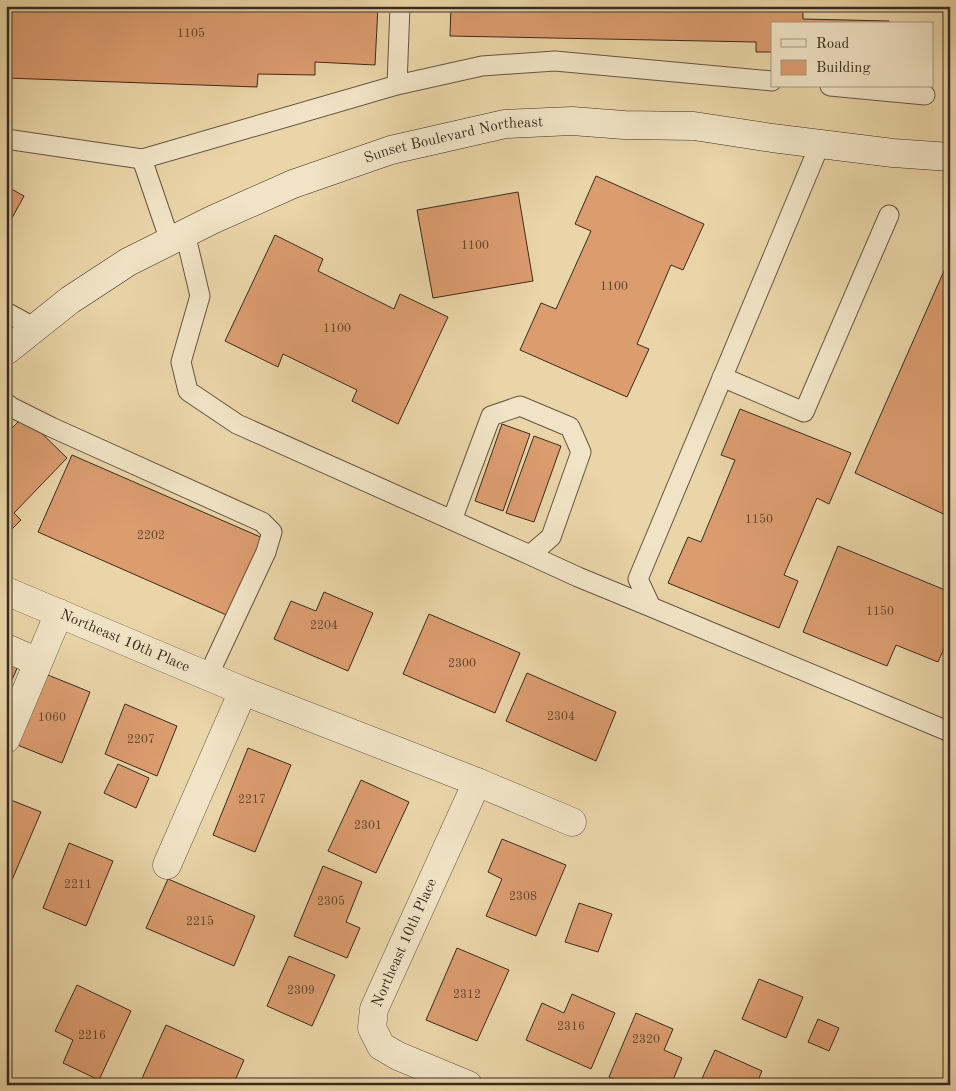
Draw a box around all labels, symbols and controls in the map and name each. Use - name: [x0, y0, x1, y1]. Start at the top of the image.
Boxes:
- legend: [771, 22, 934, 88]
- house number: 1105: [177, 27, 205, 40]
- text: Road: [816, 37, 850, 52]
- text: Building: [816, 61, 871, 76]
- street label: Sunset Boulevard Northeast: [362, 115, 543, 166]
- house number: 1100: [461, 240, 489, 252]
- house number: 1100: [600, 281, 628, 293]
- house number: 1100: [323, 323, 351, 335]
- house number: 1150: [745, 513, 773, 526]
- house number: 2202: [137, 530, 165, 542]
- house number: 1150: [866, 605, 894, 618]
- street label: Northeast 10th Place: [58, 607, 192, 675]
- house number: 2204: [310, 620, 338, 632]
- house number: 2300: [448, 658, 476, 670]
- house number: 2304: [547, 711, 575, 723]
- house number: 1060: [38, 712, 66, 724]
- house number: 2207: [127, 734, 155, 746]
- house number: 2217: [238, 794, 266, 806]
- house number: 2301: [354, 820, 382, 832]
- street label: Northeast 10th Place: [370, 876, 440, 1010]
- house number: 2211: [64, 879, 92, 891]
- house number: 2308: [509, 891, 537, 903]
- house number: 2305: [317, 895, 345, 908]
- house number: 2215: [186, 915, 214, 928]
- house number: 2309: [287, 985, 315, 997]
- house number: 2312: [453, 989, 481, 1001]
- house number: 2316: [557, 1021, 585, 1033]
- house number: 2216: [78, 1030, 106, 1042]
- house number: 2320: [632, 1034, 660, 1046]

